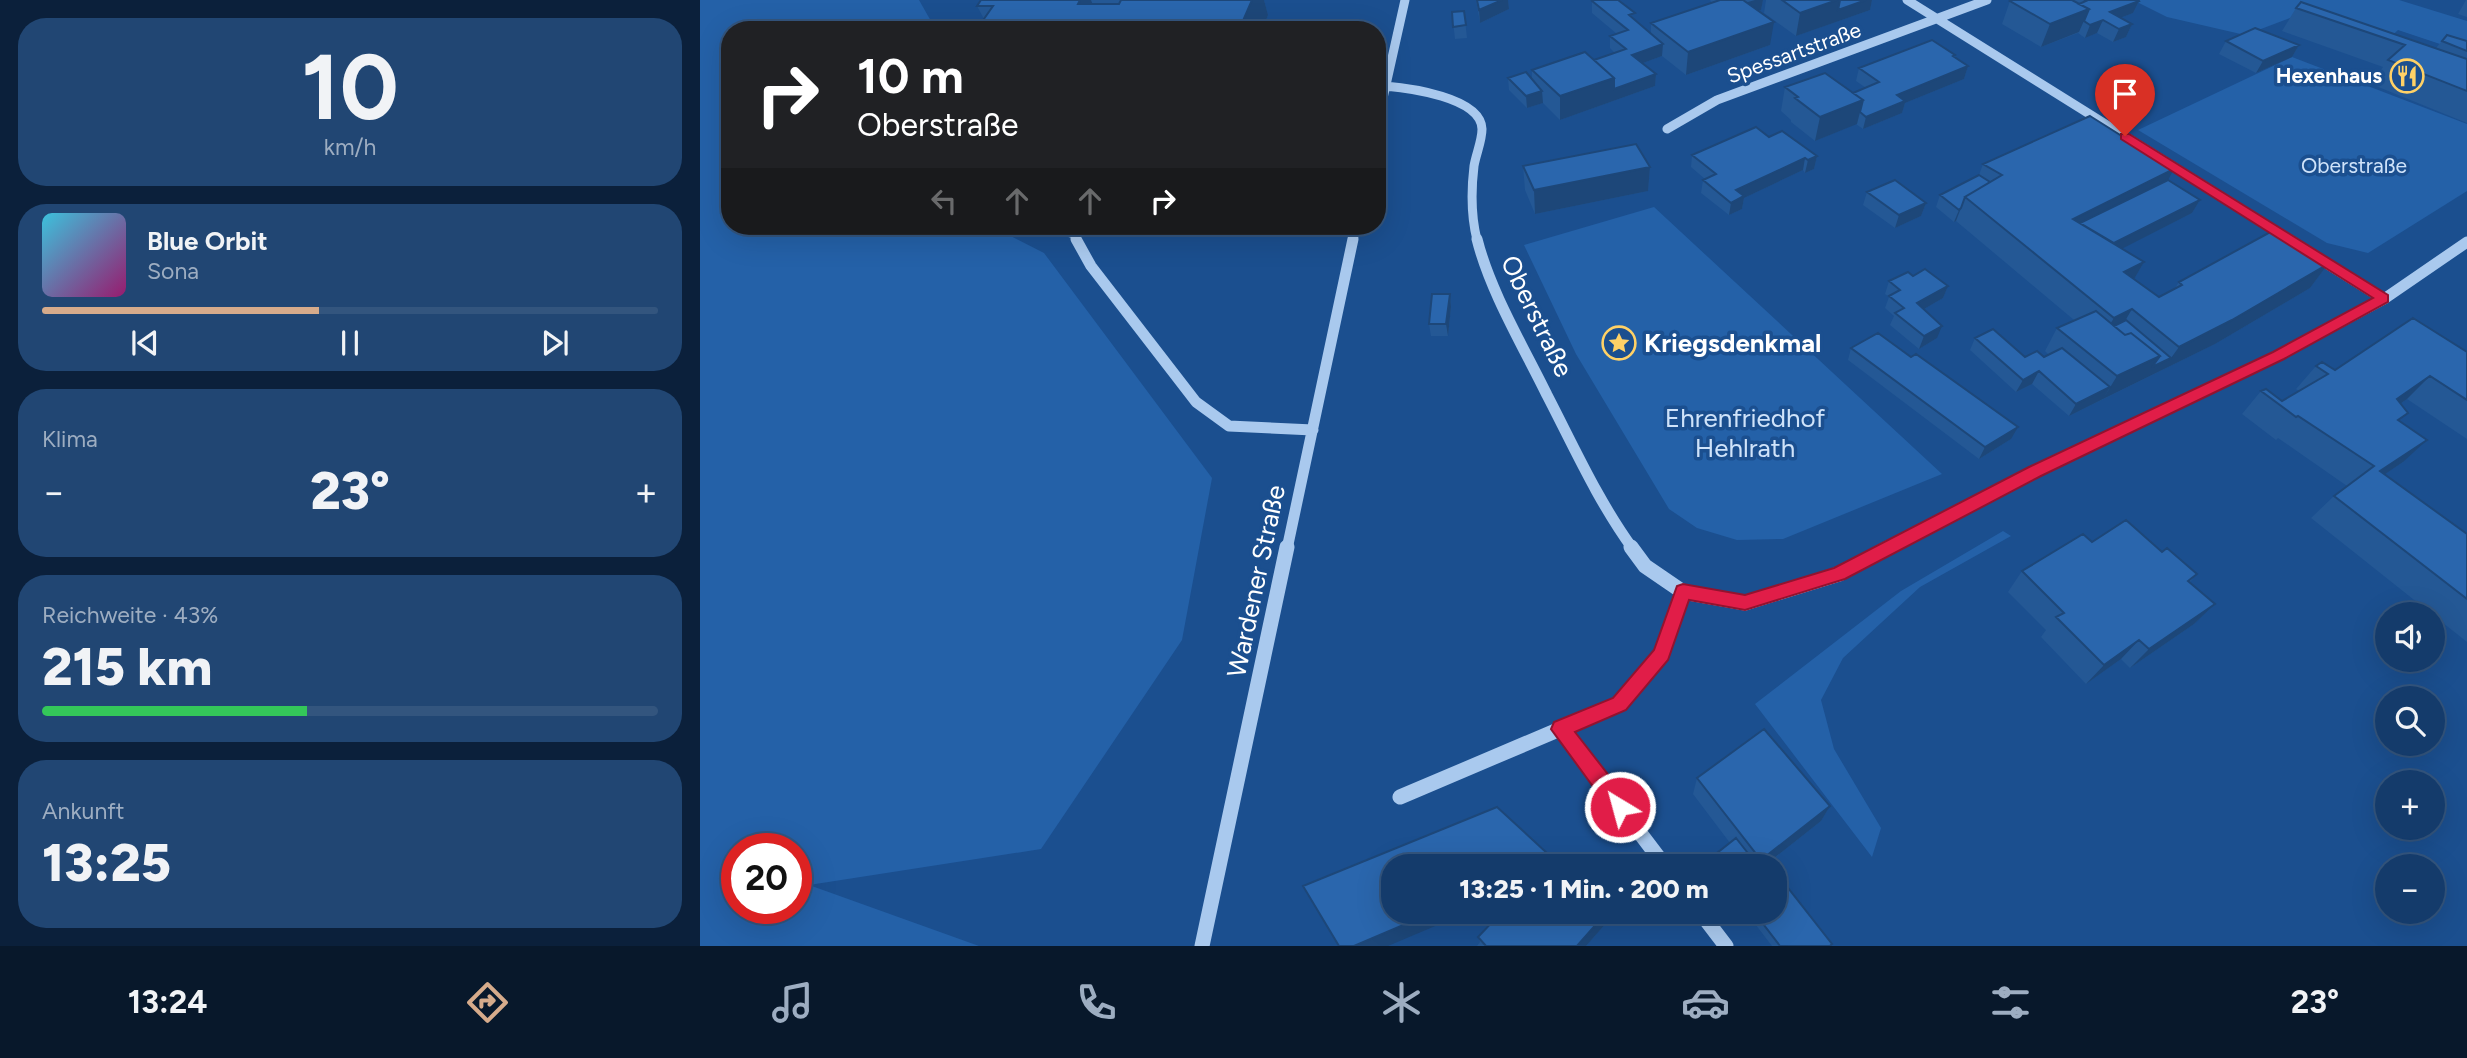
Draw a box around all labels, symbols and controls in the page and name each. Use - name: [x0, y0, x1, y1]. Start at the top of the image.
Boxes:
- street label: Spessartstraße: [1723, 17, 1864, 88]
- text: 10: [301, 33, 399, 142]
- text: 10 m: [857, 46, 964, 105]
- icon: right: [742, 49, 833, 140]
- restaurant icon: Hexenhaus: [2388, 57, 2426, 95]
- place label: Hexenhaus: [2276, 63, 2382, 88]
- pin: [2095, 64, 2155, 136]
- icon: arrive: [2106, 75, 2144, 113]
- text: Oberstraße: [857, 106, 1019, 144]
- text: km/h: [324, 133, 376, 161]
- park label: Oberstraße: [2301, 153, 2407, 178]
- icon: left: [925, 182, 963, 220]
- icon: ahead: [998, 182, 1036, 220]
- icon: ahead: [1071, 182, 1109, 220]
- icon: right: [1144, 182, 1182, 220]
- text: Blue Orbit: [147, 225, 268, 257]
- street label: Oberstraße: [1494, 250, 1580, 382]
- text: Sona: [147, 257, 199, 285]
- icon: previous: [126, 324, 164, 362]
- icon: pause: [331, 324, 369, 362]
- icon: next: [536, 324, 574, 362]
- place icon: Kriegsdenkmal: [1600, 324, 1638, 362]
- place label: Kriegsdenkmal: [1644, 327, 1822, 359]
- park label: Ehrenfriedhof Hehlrath: [1665, 402, 1826, 464]
- text: Klima: [42, 425, 98, 453]
- text: 23°: [310, 460, 390, 522]
- text: −: [42, 469, 66, 515]
- text: +: [634, 469, 658, 515]
- street label: Wardener Straße: [1220, 482, 1292, 680]
- text: Reichweite · 43%: [42, 601, 218, 629]
- map controls: [2375, 602, 2445, 924]
- button: sound: [2375, 602, 2445, 672]
- text: 215 km: [42, 636, 212, 698]
- button: search: [2375, 686, 2445, 756]
- position arrow: [1583, 770, 1657, 844]
- button: +: [2375, 770, 2445, 840]
- text: Ankunft: [42, 797, 124, 825]
- text: 13:25: [42, 832, 171, 894]
- speed limit sign: 20: [721, 833, 812, 924]
- button: −: [2375, 854, 2445, 924]
- text: 13:25 · 1 Min. · 200 m: [1459, 873, 1709, 905]
- icon: directions: [463, 978, 512, 1027]
- icon: music: [768, 978, 817, 1027]
- icon: phone: [1072, 978, 1121, 1027]
- icon: climate: [1377, 978, 1426, 1027]
- icon: car: [1681, 978, 1730, 1027]
- icon: filters: [1986, 978, 2035, 1027]
- text: 13:24: [128, 983, 208, 1021]
- text: 23°: [2291, 983, 2339, 1021]

